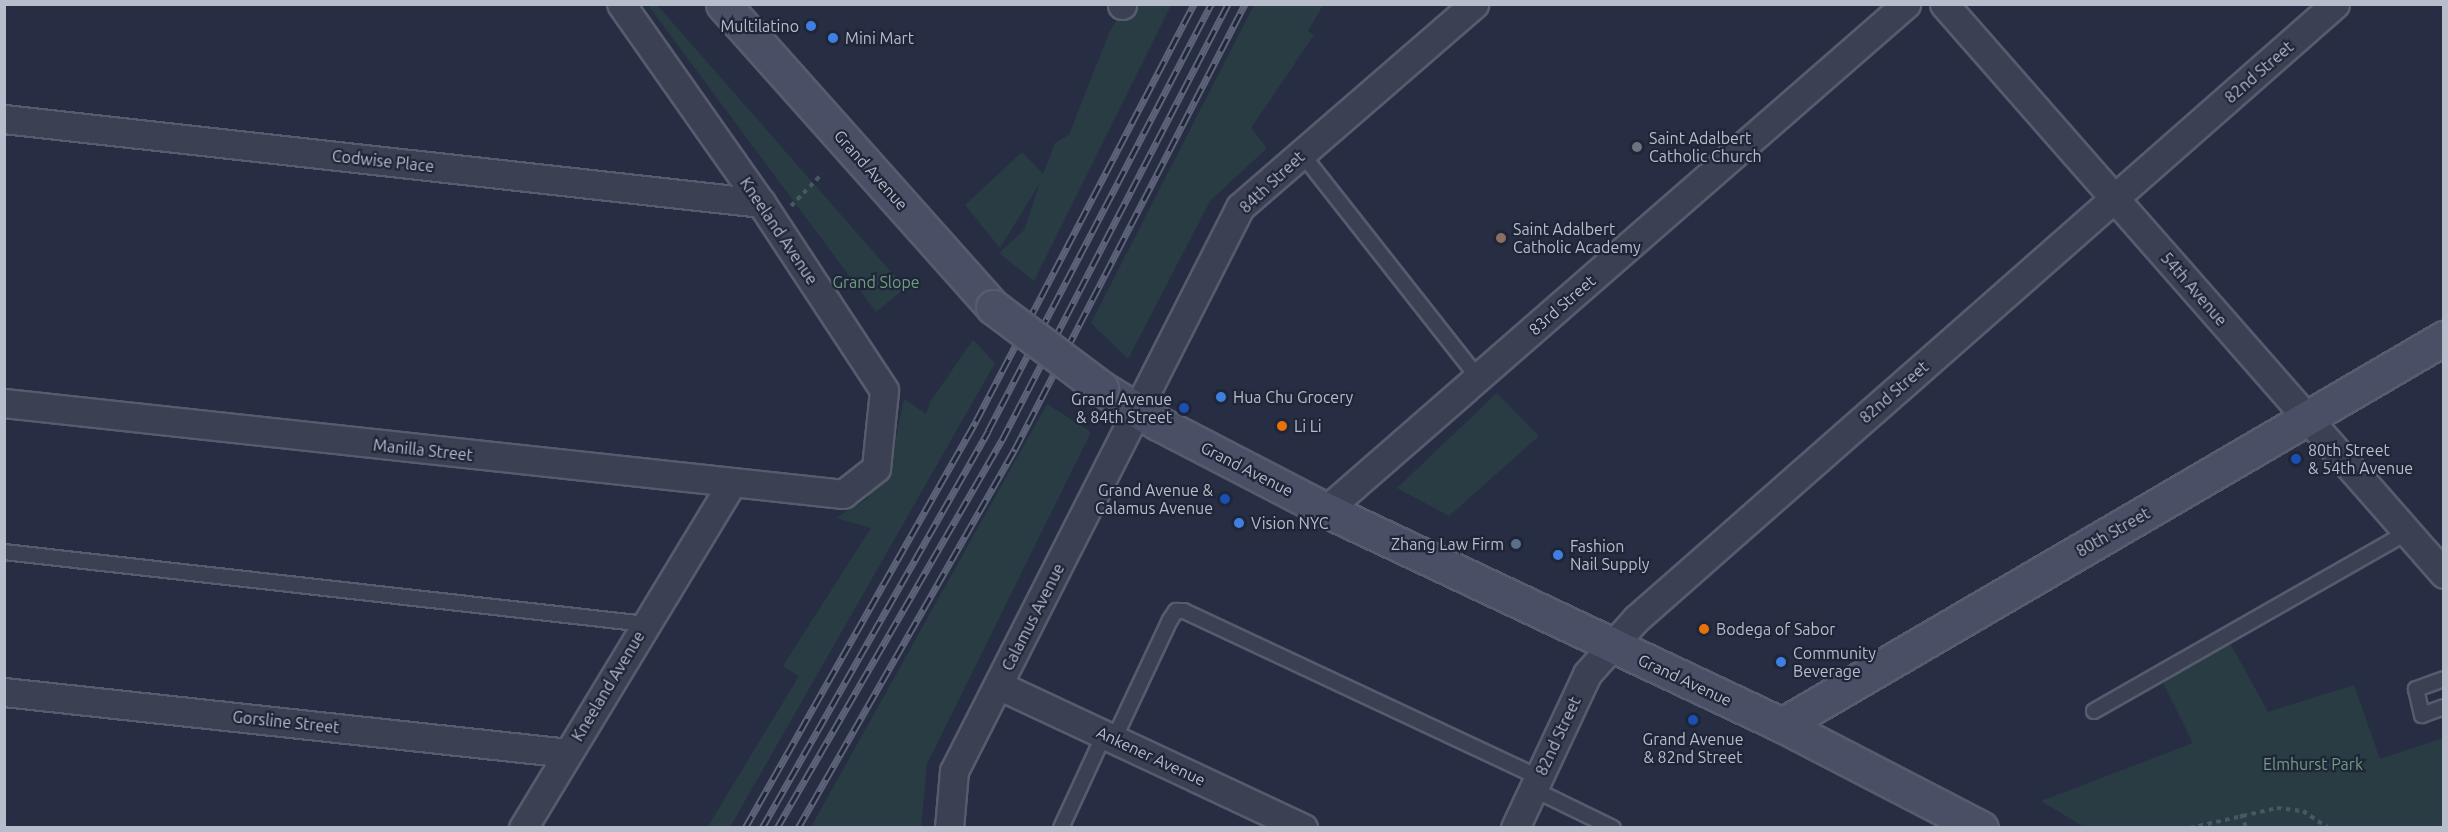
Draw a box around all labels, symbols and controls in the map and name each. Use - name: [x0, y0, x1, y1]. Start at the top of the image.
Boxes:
- place label: Multilatino: [720, 16, 799, 36]
- marker: Multilatino: [804, 19, 818, 33]
- place label: Mini Mart: [845, 28, 914, 48]
- marker: Mini Mart: [826, 31, 840, 45]
- street label: 82nd Street: [2221, 37, 2297, 107]
- street label: Grand Avenue: [830, 126, 912, 214]
- place label: Saint Adalbert Catholic Church: [1649, 128, 1762, 166]
- marker: Saint Adalbert Catholic Church: [1630, 140, 1644, 154]
- street label: Codwise Place: [331, 146, 435, 176]
- street label: 84th Street: [1236, 147, 1308, 217]
- street label: Kneeland Avenue: [736, 174, 822, 288]
- place label: Saint Adalbert Catholic Academy: [1513, 219, 1641, 257]
- marker: Saint Adalbert Catholic Academy: [1494, 231, 1508, 245]
- street label: 54th Avenue: [2157, 248, 2231, 330]
- street label: 83rd Street: [1525, 271, 1599, 339]
- park label: Grand Slope: [832, 272, 920, 292]
- street label: 82nd Street: [1856, 357, 1932, 427]
- place label: Hua Chu Grocery: [1233, 387, 1353, 407]
- place label: Grand Avenue & 84th Street: [1071, 389, 1172, 427]
- marker: Hua Chu Grocery: [1214, 390, 1228, 404]
- marker: Grand Avenue & 84th Street: [1177, 401, 1191, 415]
- place label: Li Li: [1294, 416, 1322, 436]
- marker: Li Li: [1275, 419, 1289, 433]
- street label: Manilla Street: [372, 435, 474, 465]
- street label: Grand Avenue: [1198, 438, 1296, 500]
- place label: 80th Street & 54th Avenue: [2308, 440, 2413, 478]
- marker: 80th Street & 54th Avenue: [2289, 452, 2303, 466]
- place label: Grand Avenue & Calamus Avenue: [1095, 480, 1213, 518]
- marker: Grand Avenue & Calamus Avenue: [1218, 492, 1232, 506]
- street label: 80th Street: [2073, 503, 2153, 561]
- place label: Vision NYC: [1251, 513, 1329, 533]
- marker: Vision NYC: [1232, 516, 1246, 530]
- place label: Zhang Law Firm: [1391, 534, 1504, 554]
- place label: Fashion Nail Supply: [1570, 536, 1650, 574]
- marker: Zhang Law Firm: [1509, 537, 1523, 551]
- marker: Fashion Nail Supply: [1551, 548, 1565, 562]
- street label: Calamus Avenue: [998, 560, 1068, 674]
- place label: Bodega of Sabor: [1716, 619, 1835, 639]
- marker: Bodega of Sabor: [1697, 622, 1711, 636]
- street label: Kneeland Avenue: [568, 627, 648, 745]
- place label: Community Beverage: [1793, 643, 1876, 681]
- street label: Grand Avenue: [1635, 650, 1735, 710]
- marker: Community Beverage: [1774, 655, 1788, 669]
- street label: 82nd Street: [1531, 693, 1585, 779]
- street label: Gorsline Street: [232, 707, 340, 737]
- marker: Grand Avenue & 82nd Street: [1686, 713, 1700, 727]
- street label: Ankener Avenue: [1094, 722, 1208, 790]
- place label: Grand Avenue & 82nd Street: [1643, 729, 1743, 767]
- park label: Elmhurst Park: [2263, 754, 2363, 774]

